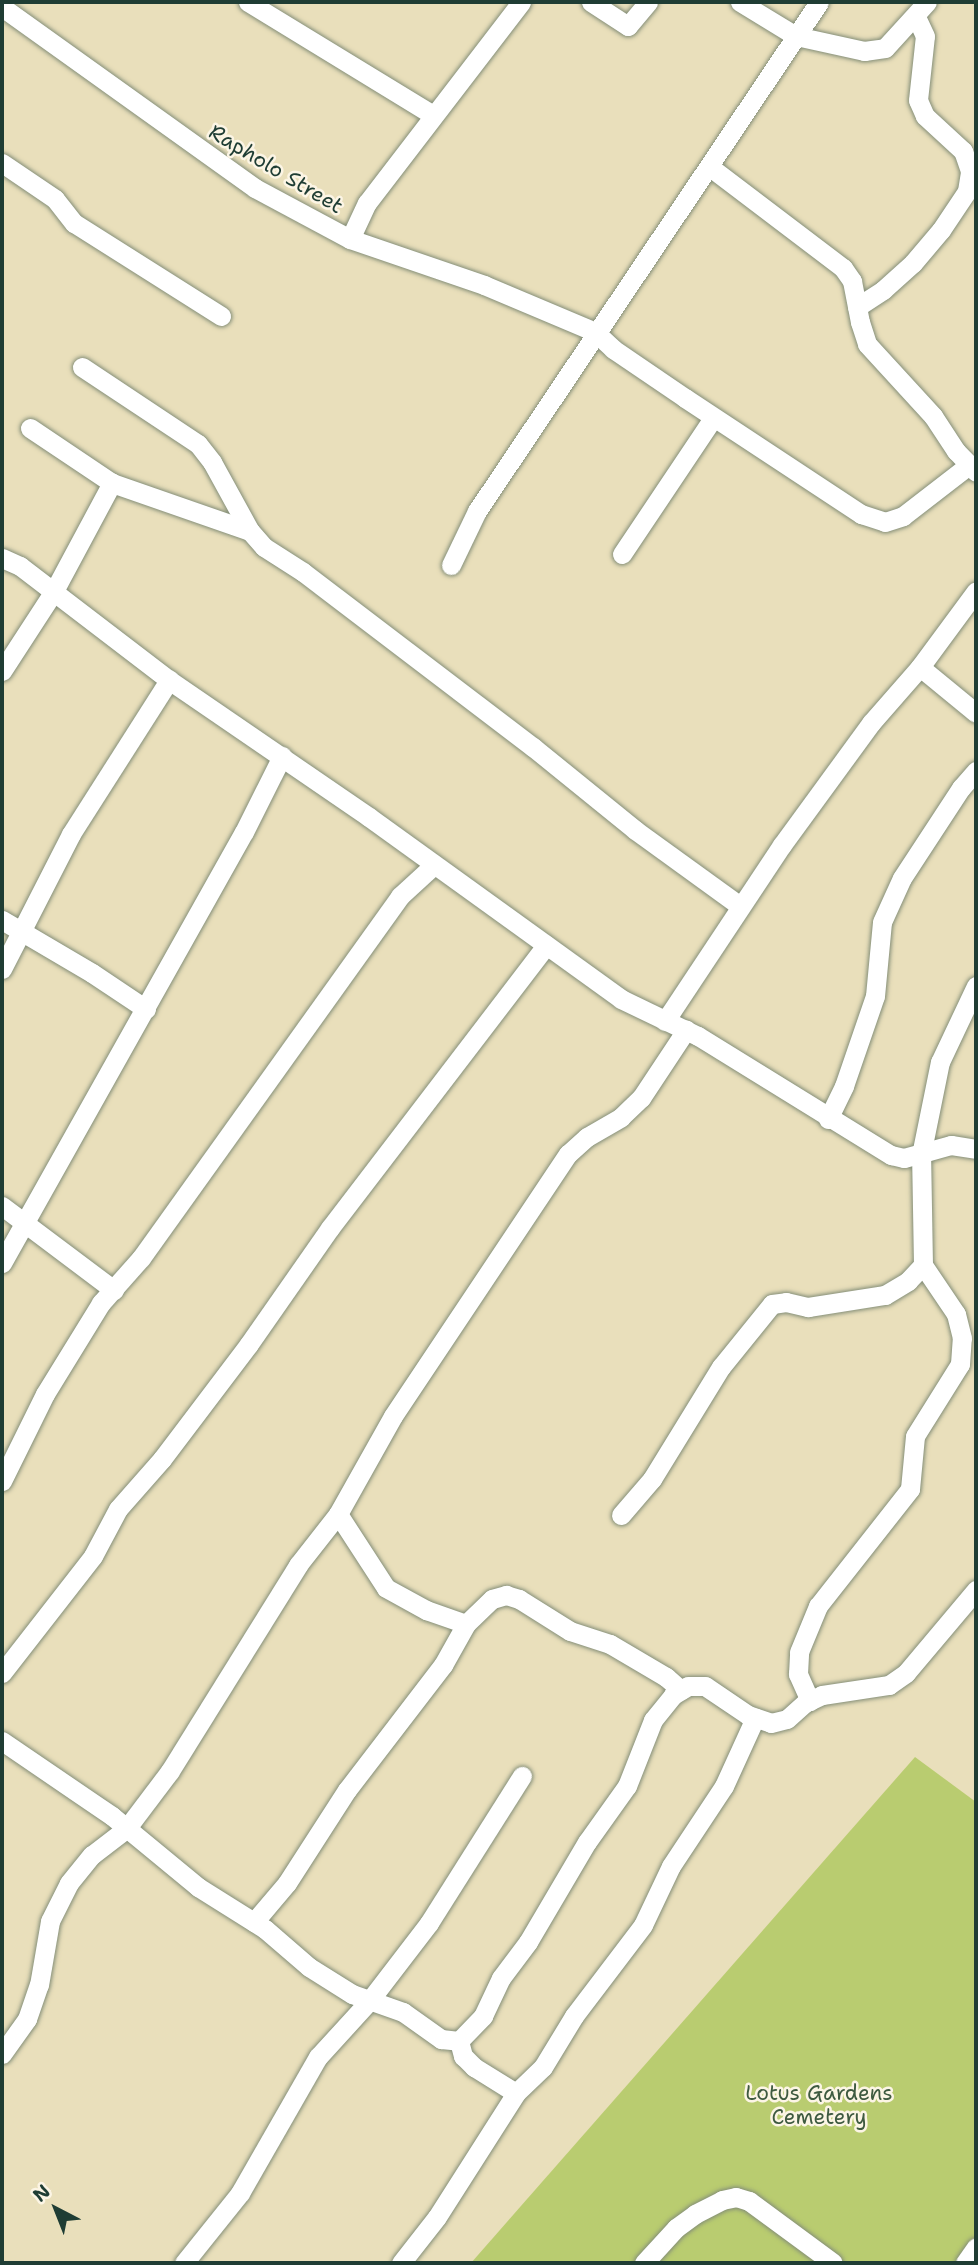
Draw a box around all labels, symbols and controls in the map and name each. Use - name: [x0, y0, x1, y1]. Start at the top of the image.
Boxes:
- street label: Rapholo Street: [204, 119, 348, 219]
- park label: Lotus Gardens Cemetery: [745, 2080, 893, 2130]
- north arrow: [21, 2174, 91, 2244]
- text: N: [28, 2179, 56, 2207]

